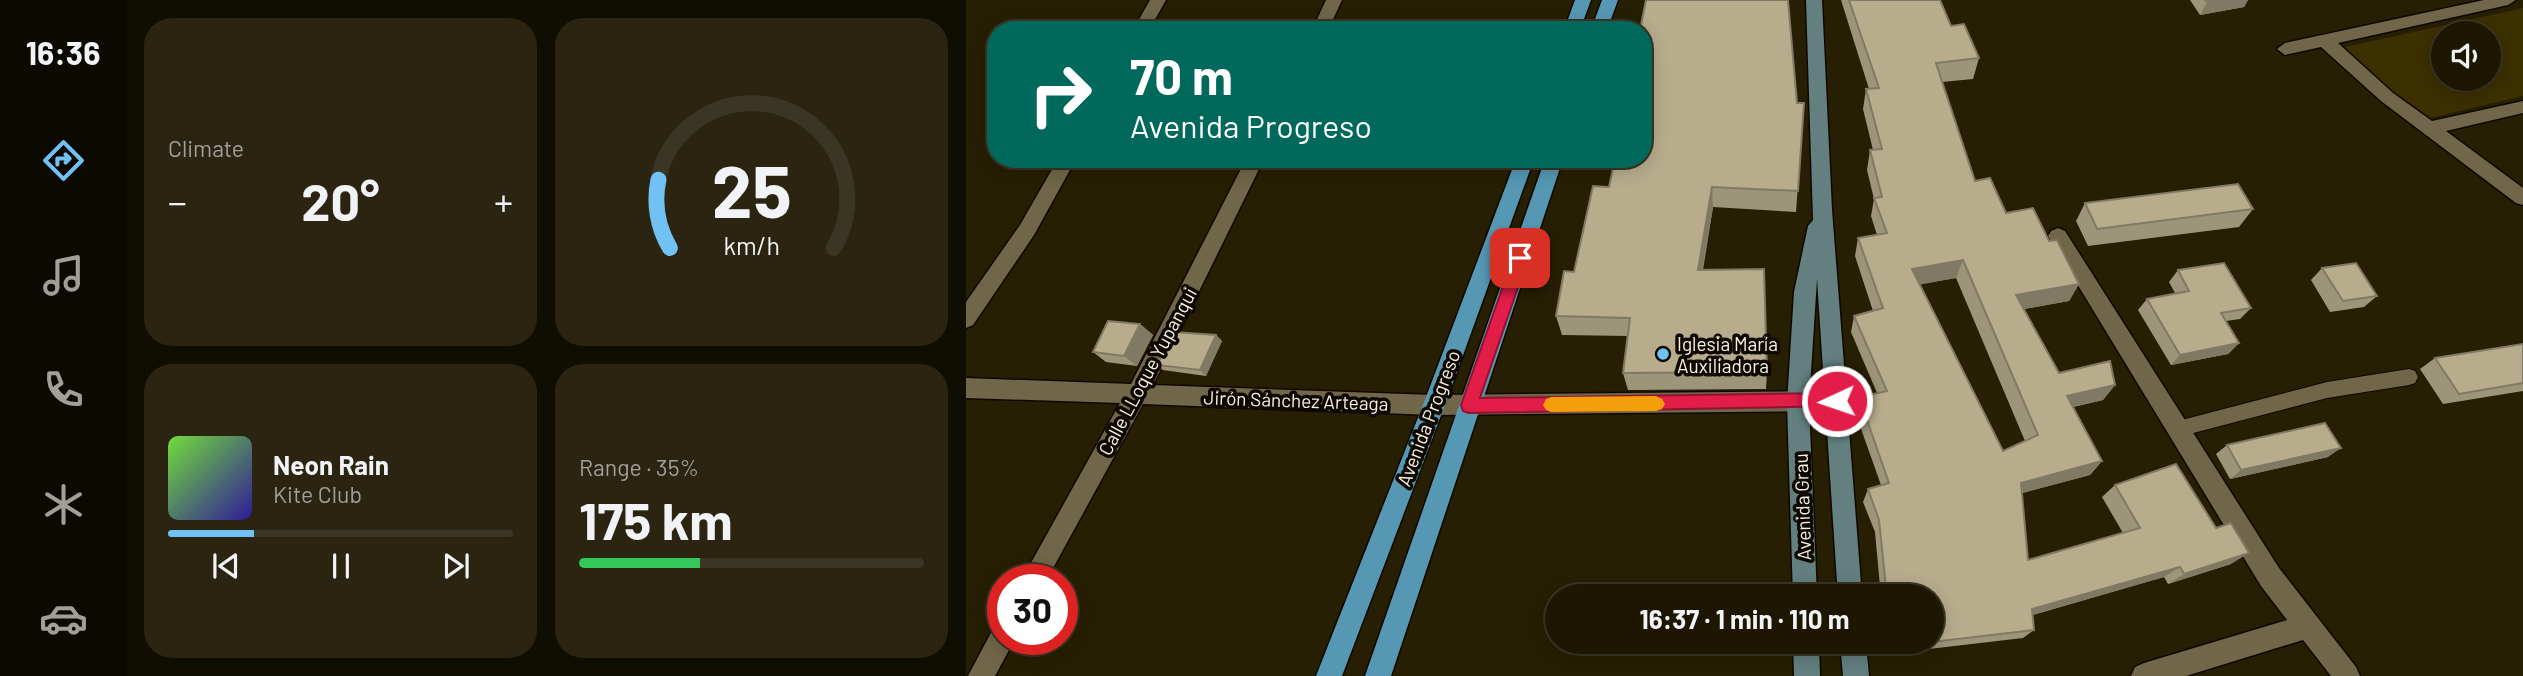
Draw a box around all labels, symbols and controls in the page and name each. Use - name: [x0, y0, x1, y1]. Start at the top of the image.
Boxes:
- map controls: [2431, 21, 2501, 91]
- button: sound: [2431, 21, 2501, 91]
- text: 16:36: [26, 33, 100, 71]
- text: 70 m: [1130, 46, 1233, 105]
- icon: right: [1015, 49, 1106, 140]
- text: Avenida Progreso: [1130, 106, 1372, 144]
- text: Climate: [168, 134, 244, 162]
- icon: directions: [39, 136, 88, 185]
- text: 25: [711, 145, 792, 233]
- text: 20°: [301, 169, 380, 231]
- text: −: [168, 178, 187, 224]
- text: +: [494, 178, 513, 224]
- pin: [1490, 228, 1550, 288]
- text: km/h: [723, 230, 780, 260]
- icon: arrive: [1501, 239, 1539, 277]
- icon: music: [39, 251, 88, 300]
- street label: Calle LLoque Yupanqui: [1093, 283, 1201, 459]
- place label: Iglesia María Auxiliadora: [1677, 332, 1778, 377]
- marker: Iglesia María Auxiliadora: [1655, 346, 1671, 362]
- street label: Avenida Progreso: [1392, 347, 1464, 489]
- position arrow: [1800, 364, 1874, 438]
- icon: phone: [39, 365, 88, 414]
- street label: Jirón Sánchez Arteaga: [1203, 385, 1389, 415]
- text: Neon Rain: [273, 449, 389, 480]
- text: Range · 35%: [579, 453, 699, 481]
- street label: Avenida Grau: [1789, 453, 1815, 561]
- icon: climate: [39, 480, 88, 529]
- text: Kite Club: [273, 480, 362, 508]
- text: 175 km: [579, 488, 733, 550]
- icon: previous: [207, 547, 245, 585]
- icon: pause: [322, 547, 360, 585]
- icon: next: [437, 547, 475, 585]
- speed limit sign: 30: [987, 564, 1078, 655]
- icon: car: [39, 594, 88, 643]
- text: 16:37 · 1 min · 110 m: [1640, 603, 1849, 634]

